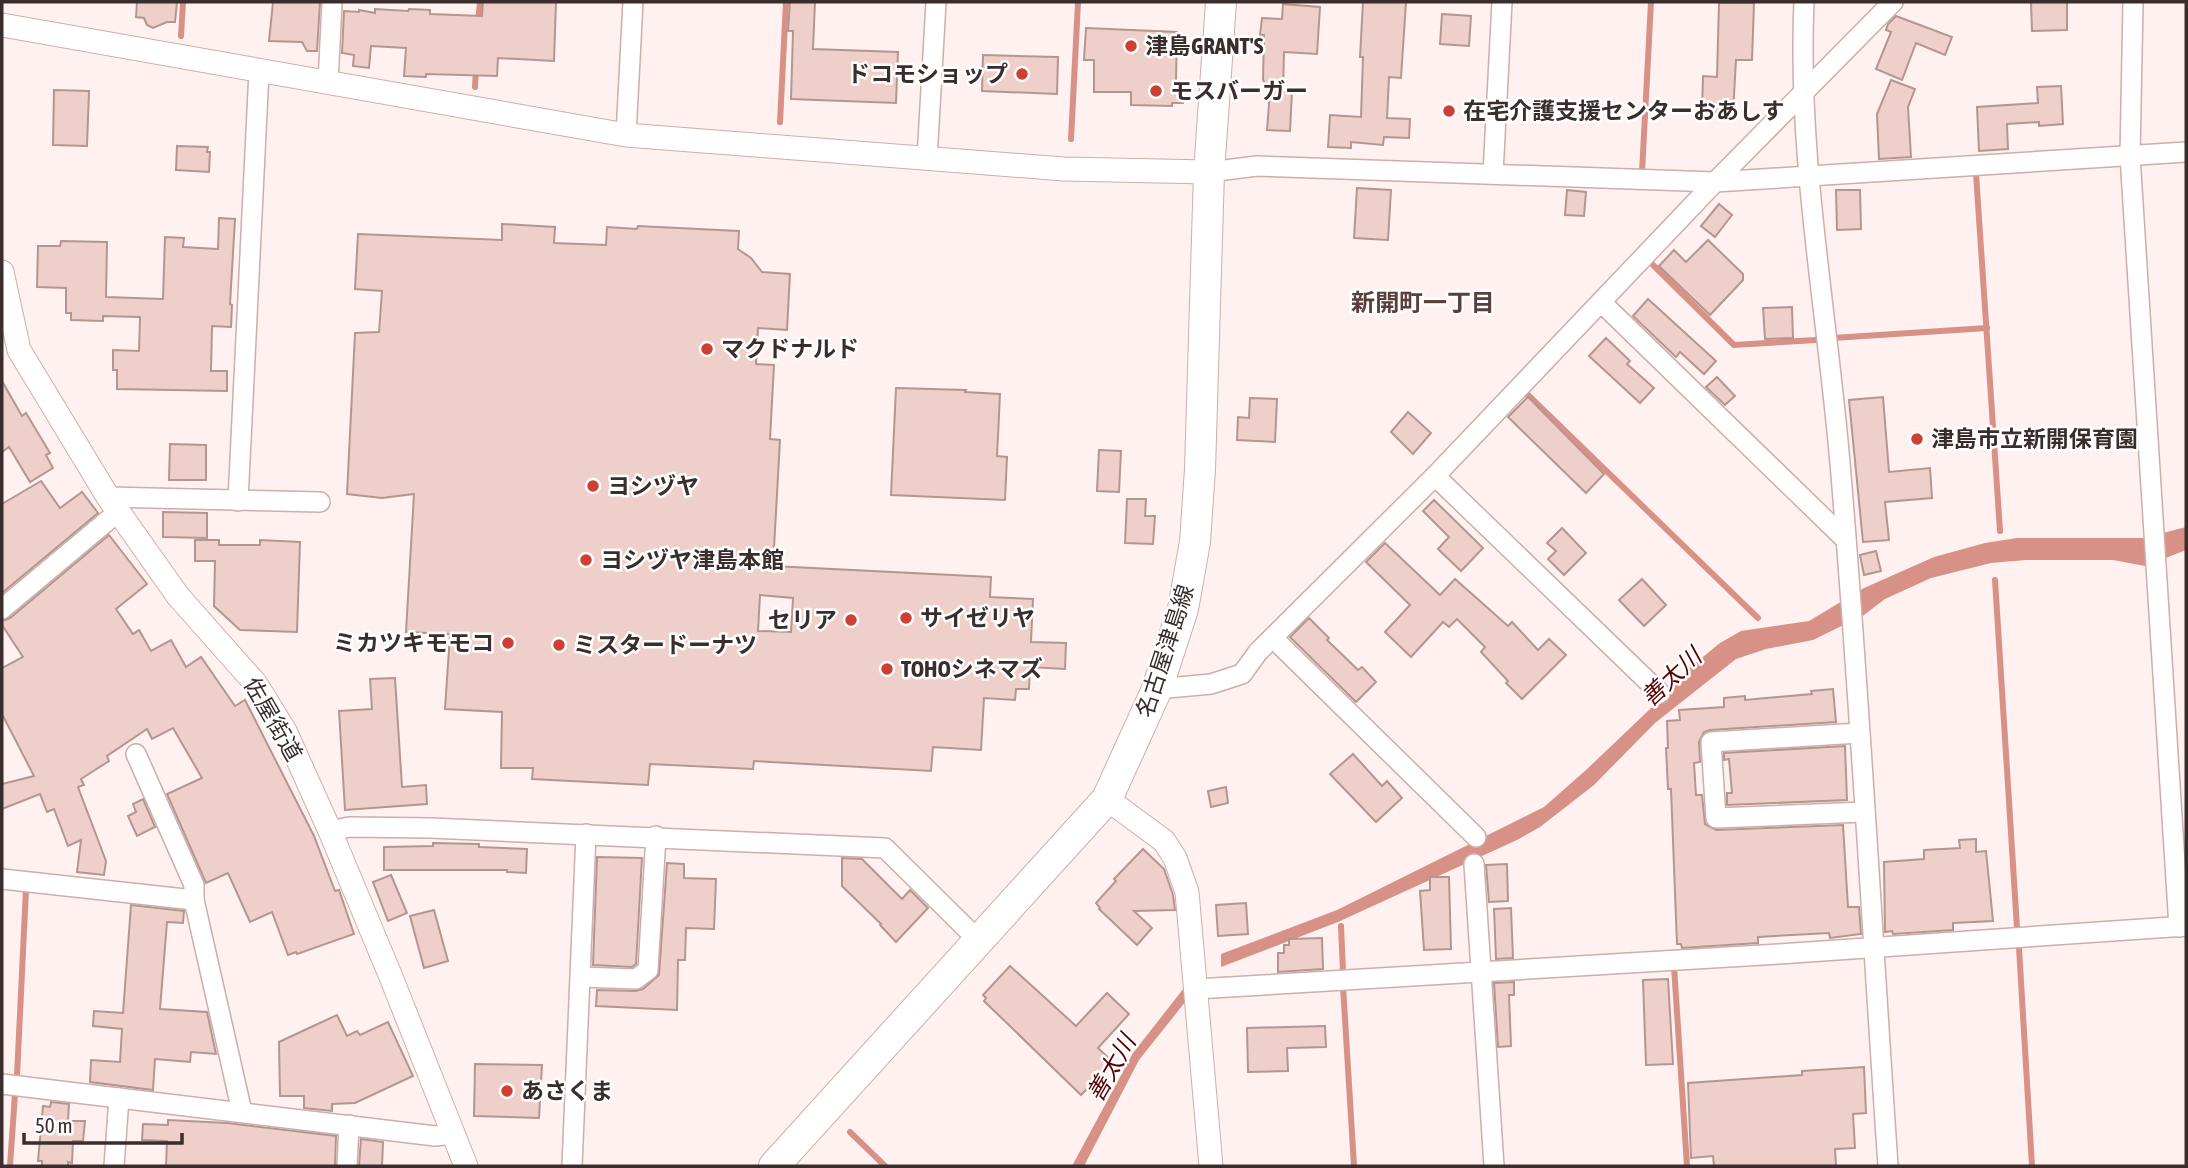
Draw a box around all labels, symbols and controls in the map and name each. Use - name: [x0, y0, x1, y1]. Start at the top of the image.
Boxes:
- place label: 津島GRANT'S: [1145, 33, 1264, 59]
- marker: 津島GRANT'S: [1123, 38, 1139, 54]
- place label: ドコモショップ: [847, 61, 1008, 87]
- marker: ドコモショップ: [1014, 66, 1030, 82]
- place label: モスバーガー: [1170, 78, 1308, 104]
- marker: モスバーガー: [1148, 83, 1164, 99]
- place label: 在宅介護支援センターおあしす: [1463, 98, 1785, 124]
- marker: 在宅介護支援センターおあしす: [1441, 103, 1457, 119]
- district label: 新開町一丁目: [1351, 289, 1495, 316]
- place label: マクドナルド: [721, 336, 859, 362]
- marker: マクドナルド: [699, 341, 715, 357]
- place label: 津島市立新開保育園: [1931, 426, 2138, 452]
- marker: 津島市立新開保育園: [1909, 431, 1925, 447]
- place label: ヨシヅヤ: [607, 473, 699, 499]
- marker: ヨシヅヤ: [585, 478, 601, 494]
- place label: ヨシヅヤ津島本館: [600, 547, 784, 573]
- marker: ヨシヅヤ津島本館: [578, 552, 594, 568]
- street label: 名古屋津島線: [1131, 581, 1199, 721]
- place label: サイゼリヤ: [920, 605, 1035, 631]
- place label: セリア: [768, 607, 837, 633]
- marker: サイゼリヤ: [898, 610, 914, 626]
- marker: セリア: [843, 612, 859, 628]
- place label: ミカツキモモコ: [333, 630, 494, 656]
- place label: ミスタードーナツ: [573, 632, 757, 658]
- marker: ミカツキモモコ: [500, 635, 516, 651]
- marker: ミスタードーナツ: [551, 637, 567, 653]
- water label: 善太川: [1635, 641, 1709, 711]
- place label: TOHOシネマズ: [901, 656, 1043, 682]
- marker: TOHOシネマズ: [879, 661, 895, 677]
- street label: 佐屋街道: [239, 673, 307, 765]
- water label: 善太川: [1081, 1027, 1142, 1106]
- place label: あさくま: [521, 1078, 613, 1104]
- marker: あさくま: [499, 1083, 515, 1099]
- scale bar: [24, 1102, 182, 1146]
- text: 50 m: [35, 1113, 73, 1137]

